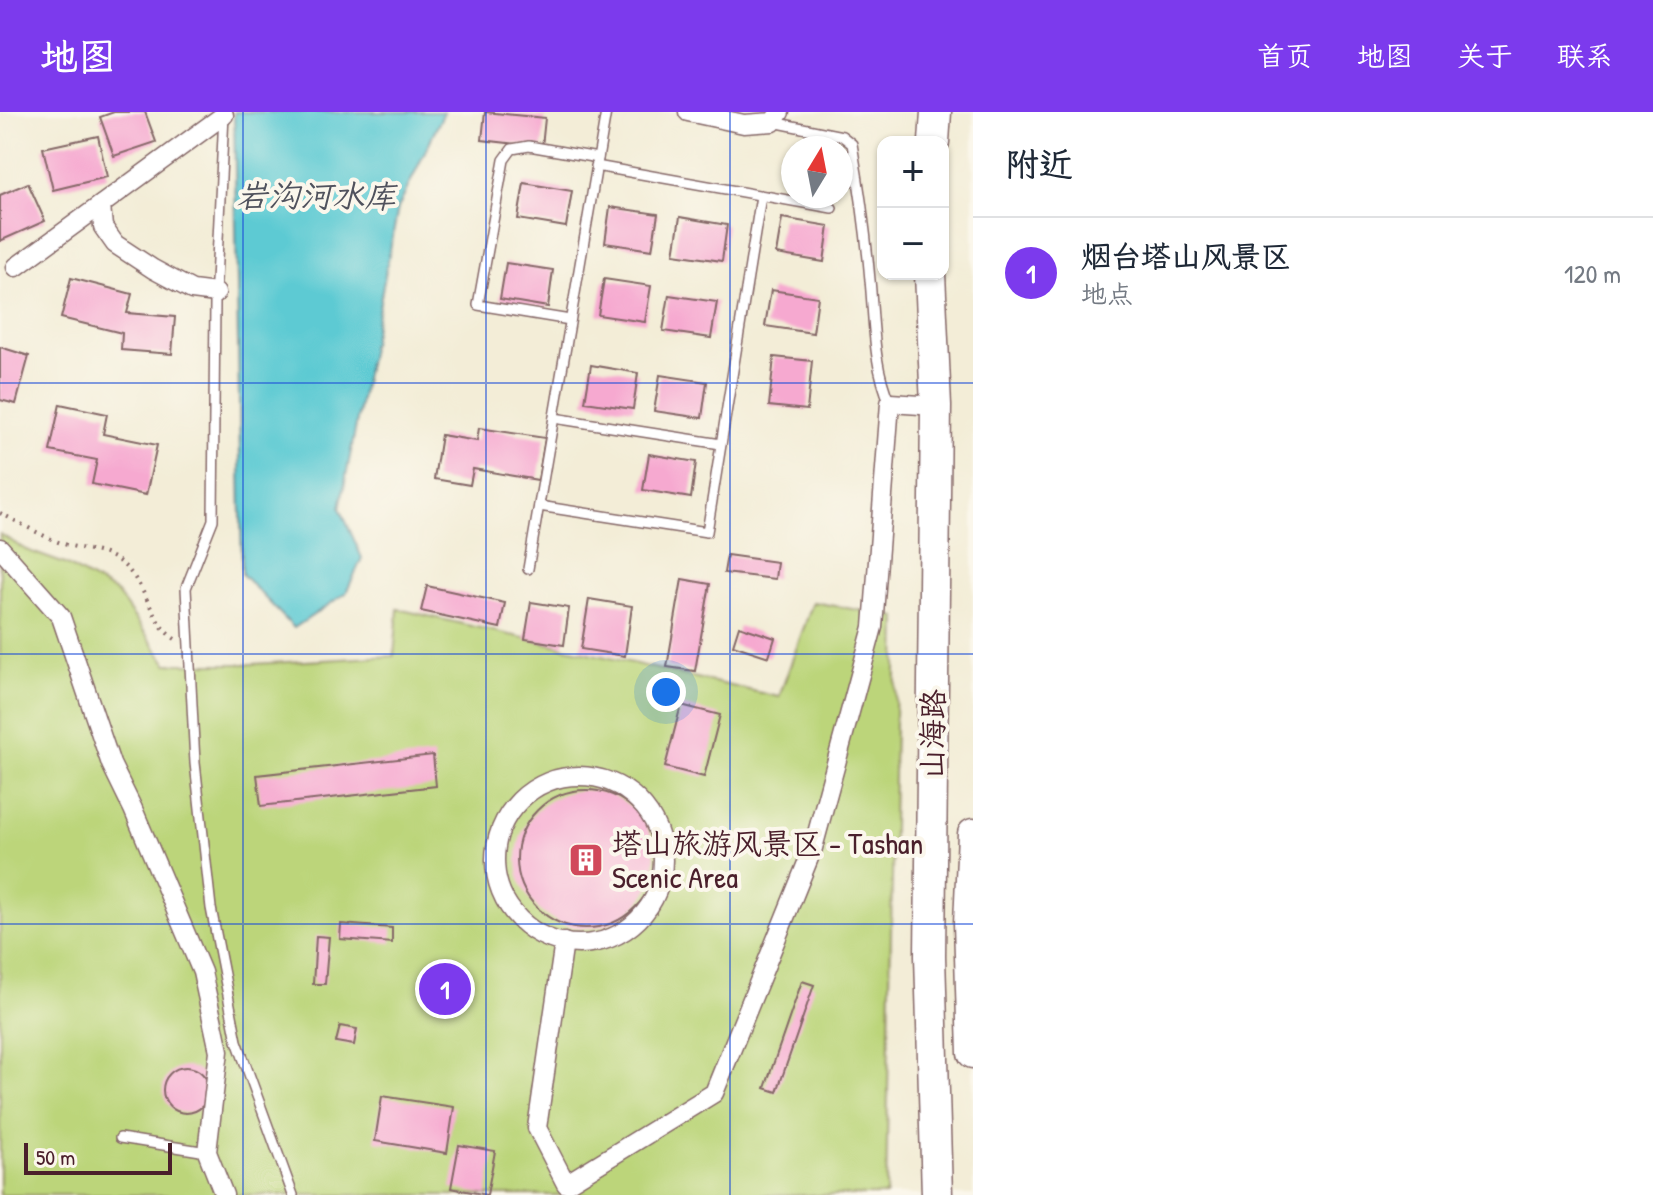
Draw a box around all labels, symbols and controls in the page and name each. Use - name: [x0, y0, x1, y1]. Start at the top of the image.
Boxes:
- text: 地图: [40, 30, 116, 82]
- text: 首页: [1257, 37, 1313, 75]
- text: 地图: [1357, 37, 1413, 75]
- text: 关于: [1457, 37, 1513, 75]
- text: 联系: [1557, 37, 1613, 75]
- north arrow: [781, 136, 853, 208]
- map controls: [877, 136, 949, 280]
- button: +: [877, 136, 949, 208]
- text: 附近: [1005, 141, 1073, 187]
- water label: 岩沟河水库: [236, 174, 399, 217]
- button: −: [877, 208, 949, 280]
- text: 烟台塔山风景区: [1081, 236, 1291, 276]
- text: 1: [1026, 256, 1036, 291]
- text: 120 m: [1564, 256, 1621, 291]
- text: 地点: [1081, 276, 1133, 311]
- your location: [646, 672, 686, 712]
- street label: 山海路: [911, 689, 953, 779]
- place label: 塔山旅游风景区 - Tashan Scenic Area: [612, 823, 923, 897]
- building icon: 塔山旅游风景区 - Tashan Scenic Area: [567, 841, 605, 879]
- pin: 1: [419, 959, 471, 1019]
- scale bar: [24, 1139, 172, 1175]
- text: 50 m: [36, 1142, 75, 1172]

